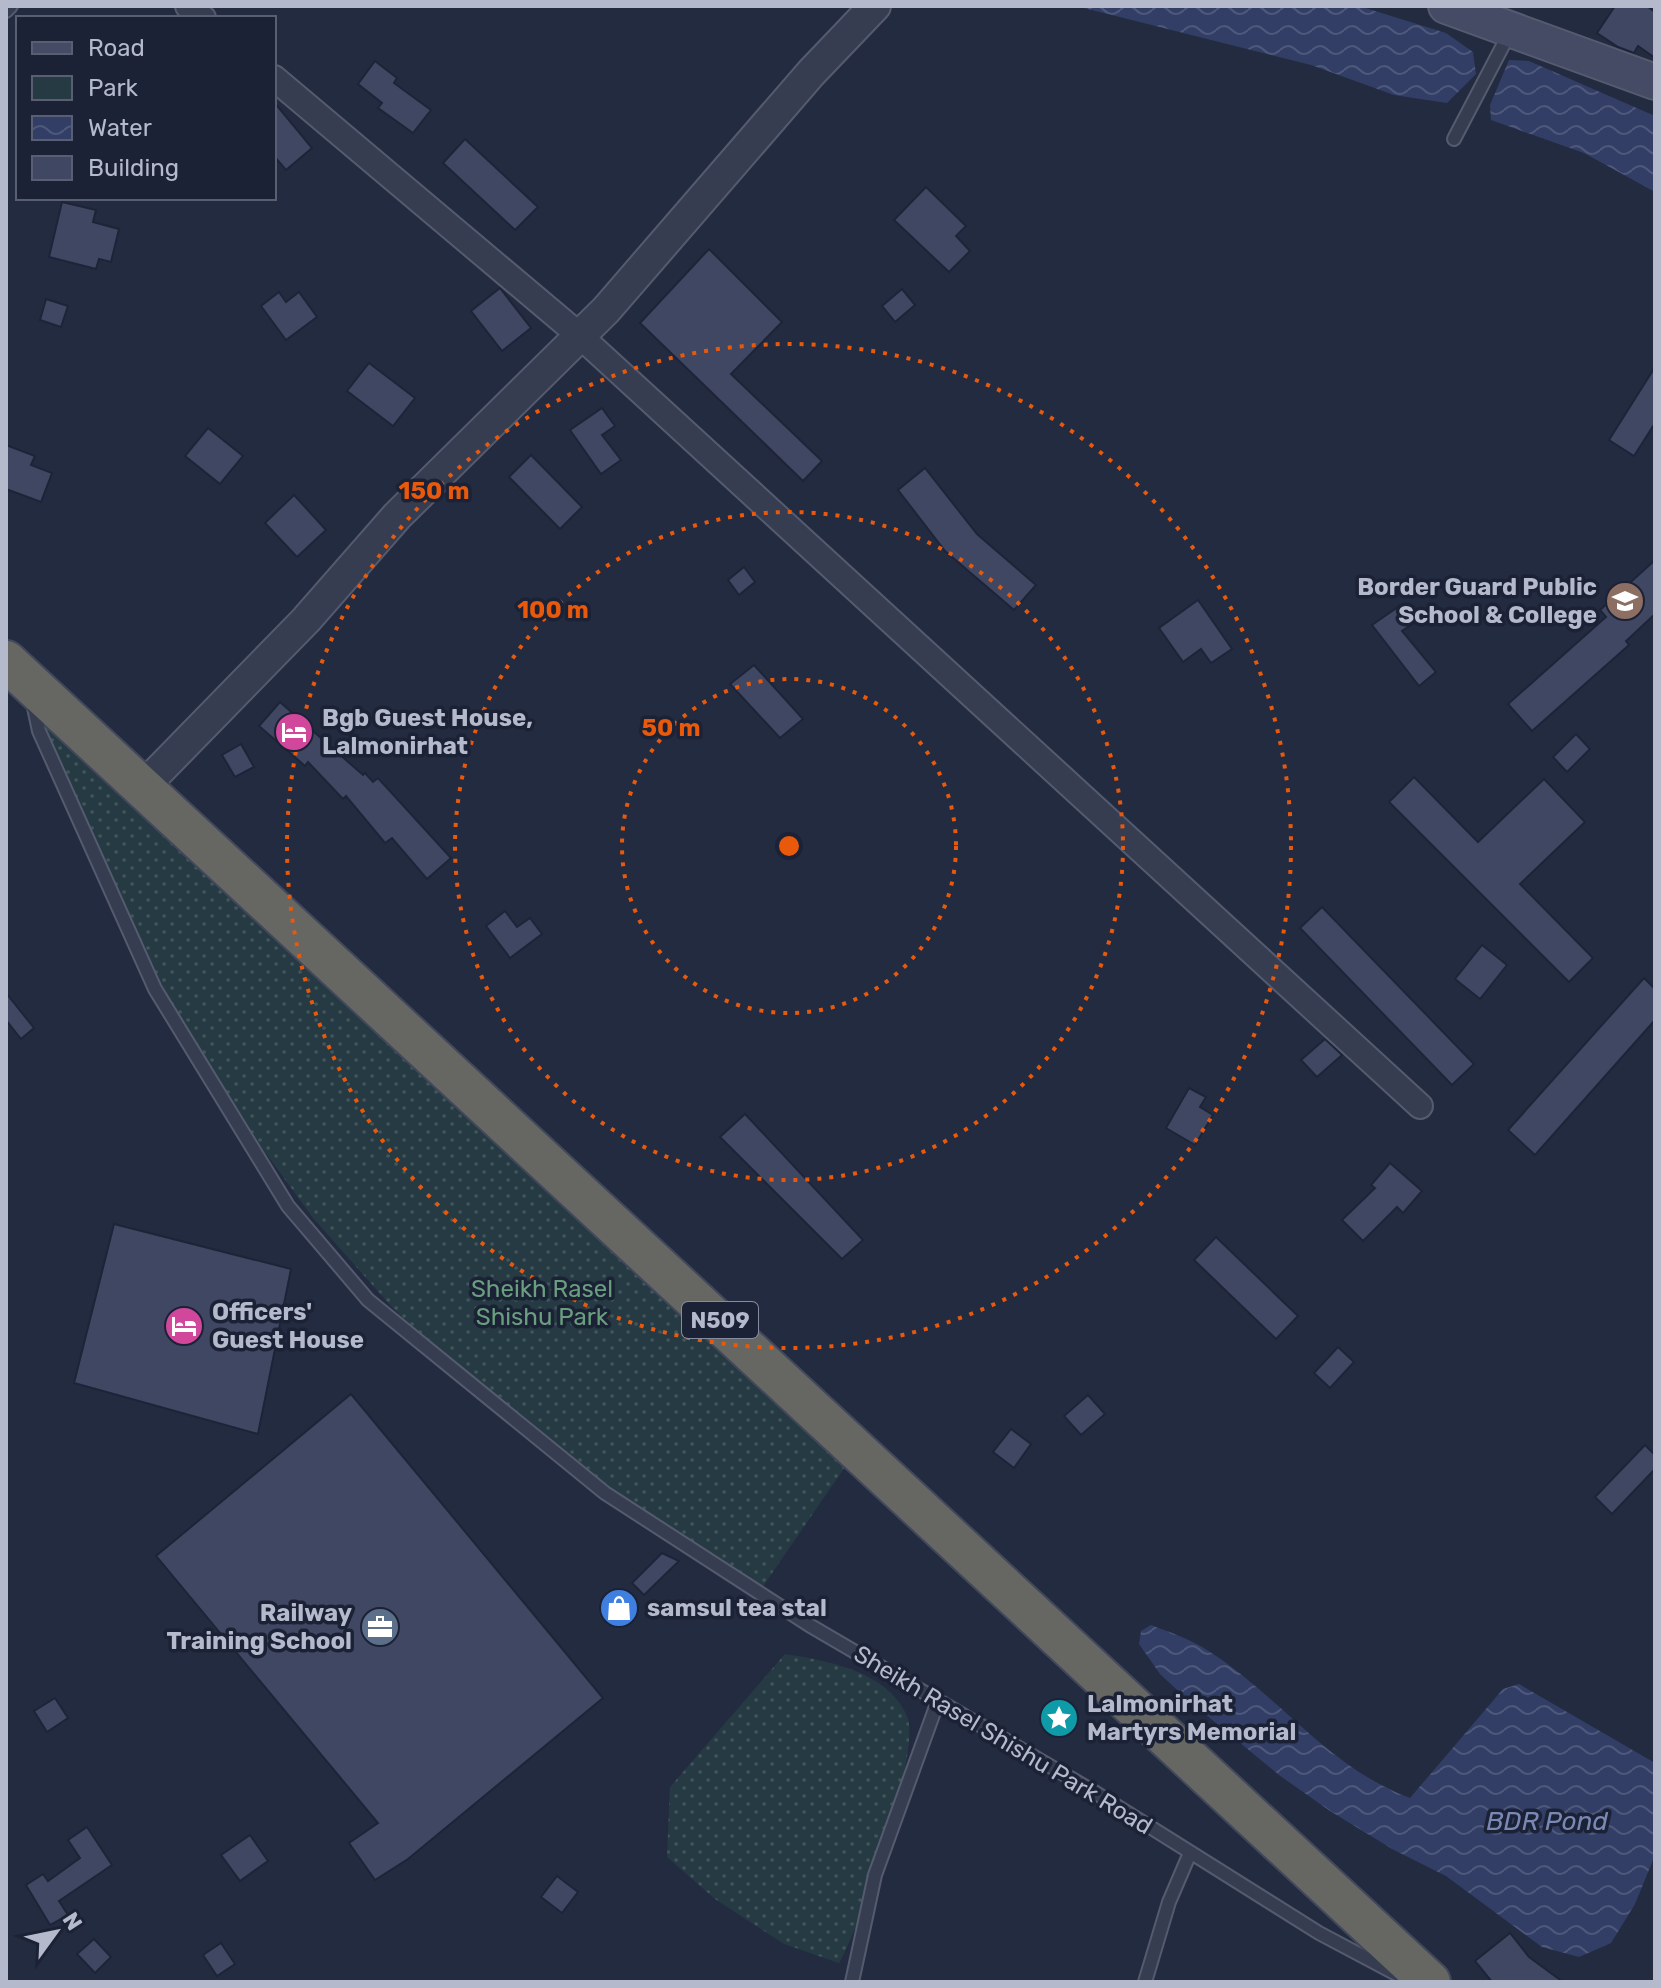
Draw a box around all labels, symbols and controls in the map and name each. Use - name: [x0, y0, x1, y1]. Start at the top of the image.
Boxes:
- legend: [16, 16, 276, 200]
- text: Road: [88, 34, 145, 62]
- text: Park: [88, 74, 139, 102]
- text: Water: [88, 114, 152, 142]
- text: Building: [88, 154, 179, 182]
- text: 150 m: [399, 477, 469, 505]
- place label: Border Guard Public School & College: [1357, 573, 1597, 629]
- school or university icon: Border Guard Public School & College: [1604, 580, 1646, 622]
- text: 100 m: [517, 596, 589, 624]
- place label: Bgb Guest House, Lalmonirhat: [322, 704, 533, 760]
- hotel icon: Bgb Guest House, Lalmonirhat: [273, 711, 315, 753]
- text: 50 m: [642, 714, 700, 742]
- centre of rings: [775, 832, 803, 860]
- park label: Sheikh Rasel Shishu Park: [471, 1275, 613, 1331]
- place label: Officers' Guest House: [212, 1298, 364, 1354]
- road number: N509: [682, 1302, 758, 1338]
- hotel icon: Officers' Guest House: [163, 1305, 205, 1347]
- shop icon: samsul tea stal: [598, 1587, 640, 1629]
- place label: samsul tea stal: [647, 1594, 827, 1622]
- place label: Railway Training School: [166, 1599, 352, 1655]
- office icon: Railway Training School: [359, 1606, 401, 1648]
- street label: Sheikh Rasel Shishu Park Road: [849, 1640, 1157, 1840]
- place label: Lalmonirhat Martyrs Memorial: [1087, 1690, 1296, 1746]
- place icon: Lalmonirhat Martyrs Memorial: [1038, 1697, 1080, 1739]
- water label: BDR Pond: [1486, 1806, 1608, 1837]
- north arrow: [16, 1892, 96, 1972]
- text: N: [57, 1907, 88, 1935]

